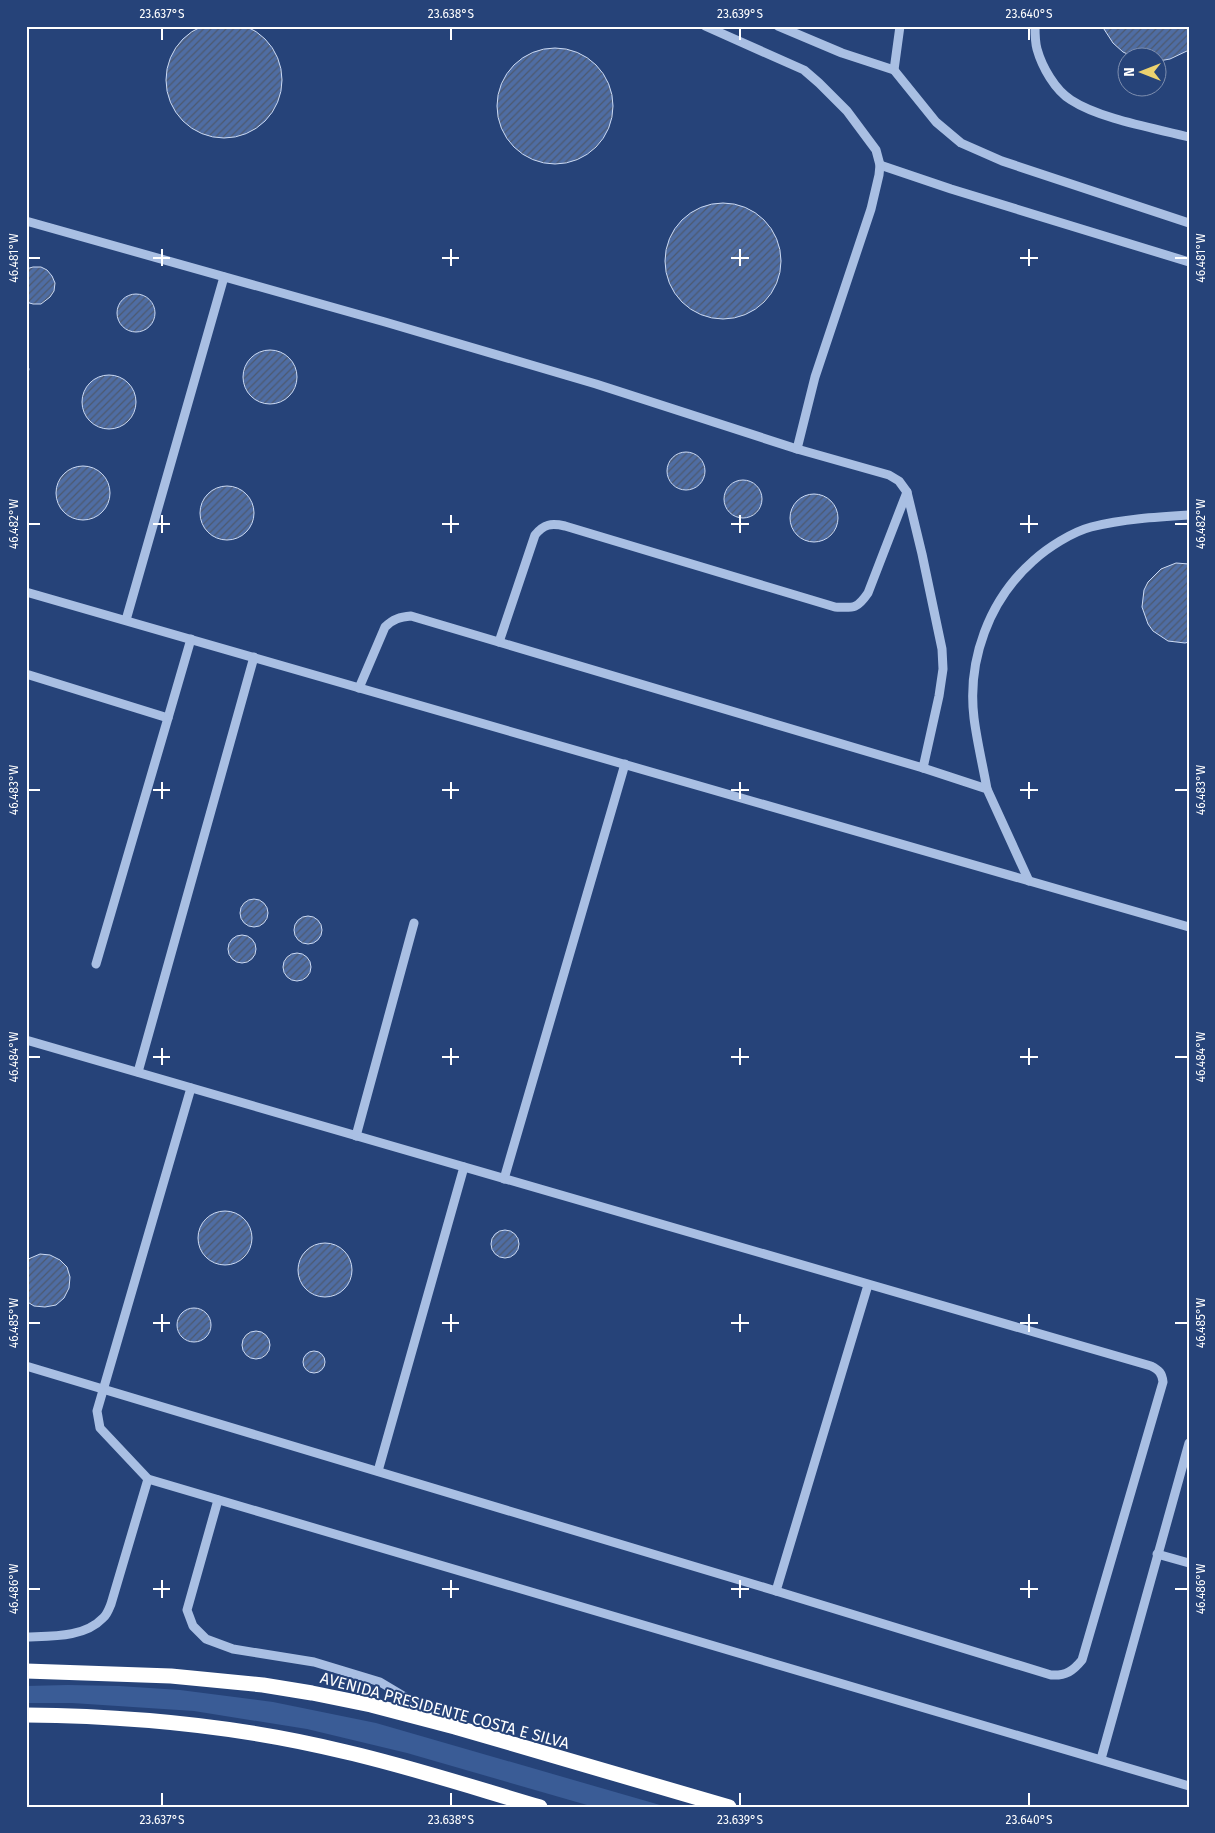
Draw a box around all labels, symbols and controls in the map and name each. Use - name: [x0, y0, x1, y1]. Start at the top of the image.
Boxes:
- text: 23.637°S: [139, 7, 185, 21]
- text: 23.638°S: [428, 7, 475, 21]
- text: 23.639°S: [717, 7, 763, 21]
- text: 23.640°S: [1006, 7, 1053, 21]
- north arrow: [1118, 48, 1168, 98]
- text: N: [1121, 67, 1138, 77]
- text: 46.481°W: [7, 233, 21, 283]
- text: 46.481°W: [1194, 233, 1208, 283]
- text: 46.482°W: [7, 499, 21, 549]
- text: 46.482°W: [1194, 499, 1208, 549]
- text: 46.483°W: [7, 765, 21, 815]
- text: 46.483°W: [1194, 765, 1208, 815]
- text: 46.484°W: [7, 1032, 21, 1082]
- text: 46.484°W: [1194, 1032, 1208, 1082]
- text: 46.485°W: [7, 1298, 21, 1348]
- text: 46.485°W: [1194, 1298, 1208, 1348]
- text: 46.486°W: [7, 1564, 21, 1614]
- text: 46.486°W: [1194, 1564, 1208, 1614]
- street label: AVENIDA PRESIDENTE COSTA E SILVA: [318, 1668, 572, 1753]
- text: 23.637°S: [139, 1813, 185, 1827]
- text: 23.638°S: [428, 1813, 475, 1827]
- text: 23.639°S: [717, 1813, 763, 1827]
- text: 23.640°S: [1006, 1813, 1053, 1827]

